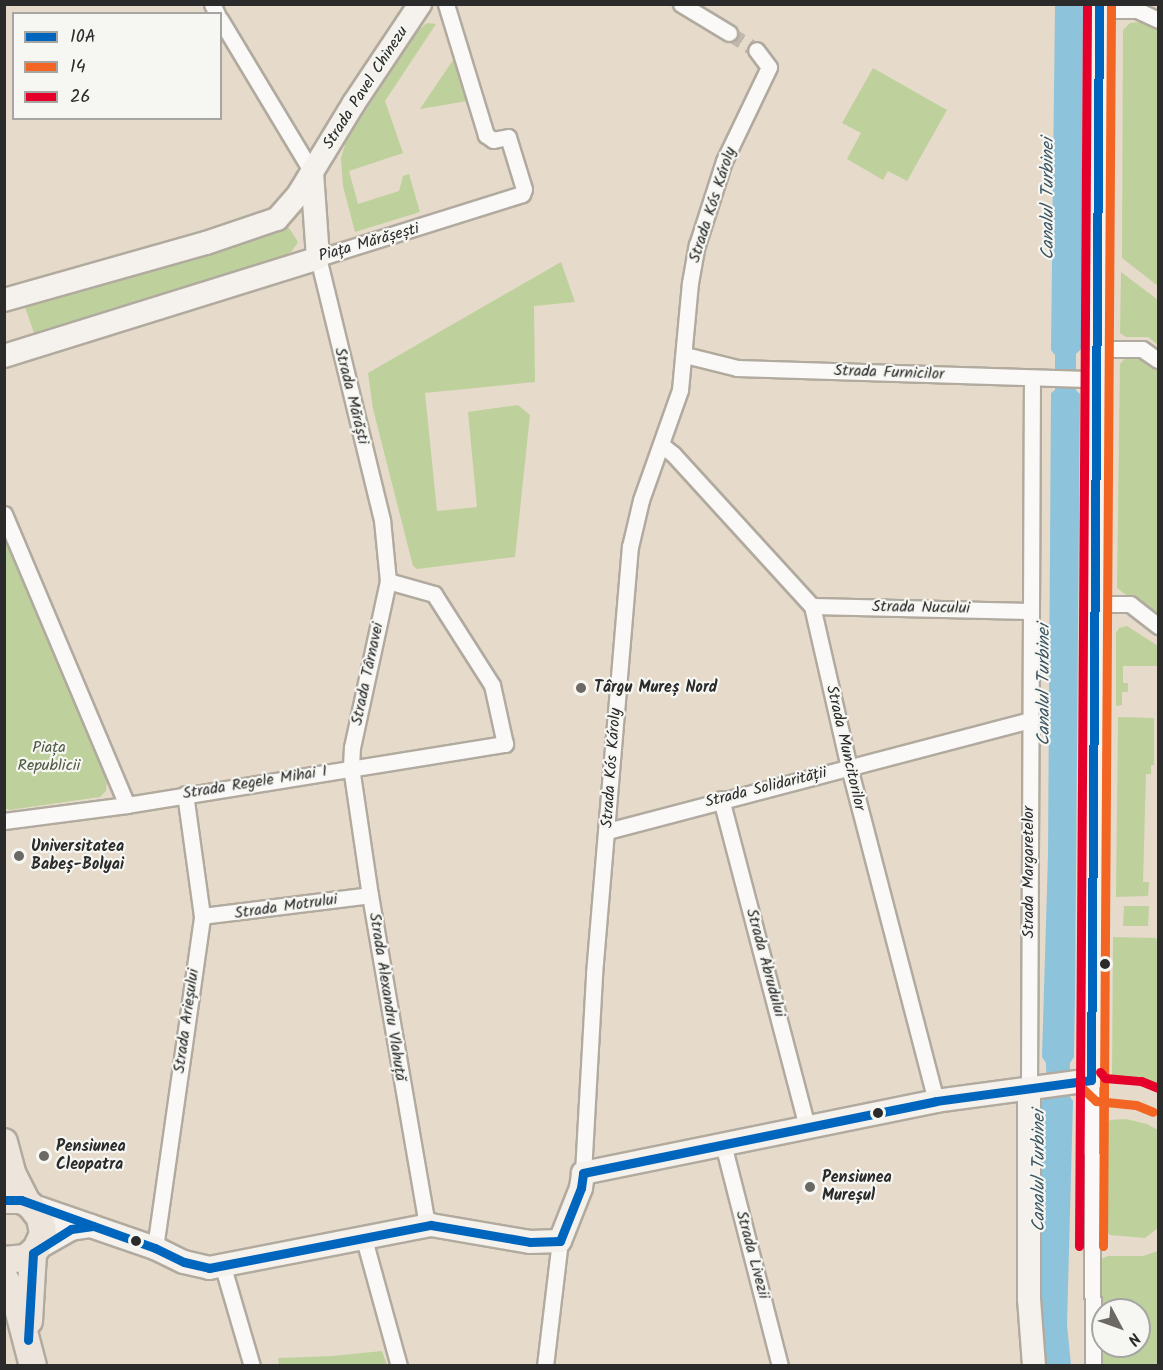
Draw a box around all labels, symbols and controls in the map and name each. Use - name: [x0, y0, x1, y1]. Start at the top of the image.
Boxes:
- legend: [12, 12, 222, 120]
- text: 10A: [70, 23, 96, 52]
- street label: Strada Pavel Chinezu: [319, 23, 413, 153]
- text: 14: [70, 53, 86, 82]
- text: 26: [70, 83, 90, 112]
- water label: Canalul Turbinei: [1038, 138, 1060, 260]
- street label: Strada Kós Károly: [685, 145, 741, 265]
- street label: Piața Mărășești: [317, 219, 421, 267]
- street label: Strada Mărăști: [330, 346, 372, 446]
- street label: Strada Furnicilor: [833, 361, 945, 385]
- street label: Strada Nucului: [872, 598, 970, 618]
- street label: Strada Târnavei: [348, 621, 388, 727]
- water label: Canalul Turbinei: [1034, 624, 1056, 746]
- place label: Târgu Mureș Nord: [594, 678, 717, 698]
- marker: Târgu Mureș Nord: [572, 679, 590, 697]
- street label: Strada Muncitorilor: [821, 683, 869, 813]
- street label: Strada Kós Károly: [598, 707, 626, 829]
- park label: Piața Republicii: [18, 738, 80, 776]
- street label: Strada Regele Mihai I: [181, 762, 329, 804]
- street label: Strada Solidarității: [703, 764, 829, 812]
- street label: Strada Margaretelor: [1019, 806, 1039, 938]
- place label: Universitatea Babeș-Bolyai: [31, 837, 124, 875]
- marker: Universitatea Babeș-Bolyai: [12, 849, 26, 863]
- street label: Strada Motrului: [233, 890, 339, 924]
- street label: Strada Abrudului: [741, 907, 789, 1019]
- street label: Strada Alexandru Vlahuță: [364, 912, 410, 1082]
- unlabelled marker: [1099, 958, 1111, 970]
- street label: Strada Arieșului: [170, 967, 204, 1075]
- unlabelled marker: [872, 1107, 884, 1119]
- water label: Canalul Turbinei: [1029, 1110, 1051, 1232]
- place label: Pensiunea Cleopatra: [56, 1137, 126, 1175]
- marker: Pensiunea Cleopatra: [37, 1149, 51, 1163]
- place label: Pensiunea Mureșul: [822, 1168, 892, 1206]
- marker: Pensiunea Mureșul: [803, 1180, 817, 1194]
- street label: Strada Livezii: [731, 1209, 773, 1301]
- unlabelled marker: [130, 1235, 142, 1247]
- north arrow: [1091, 1298, 1151, 1358]
- text: N: [1121, 1327, 1146, 1351]

